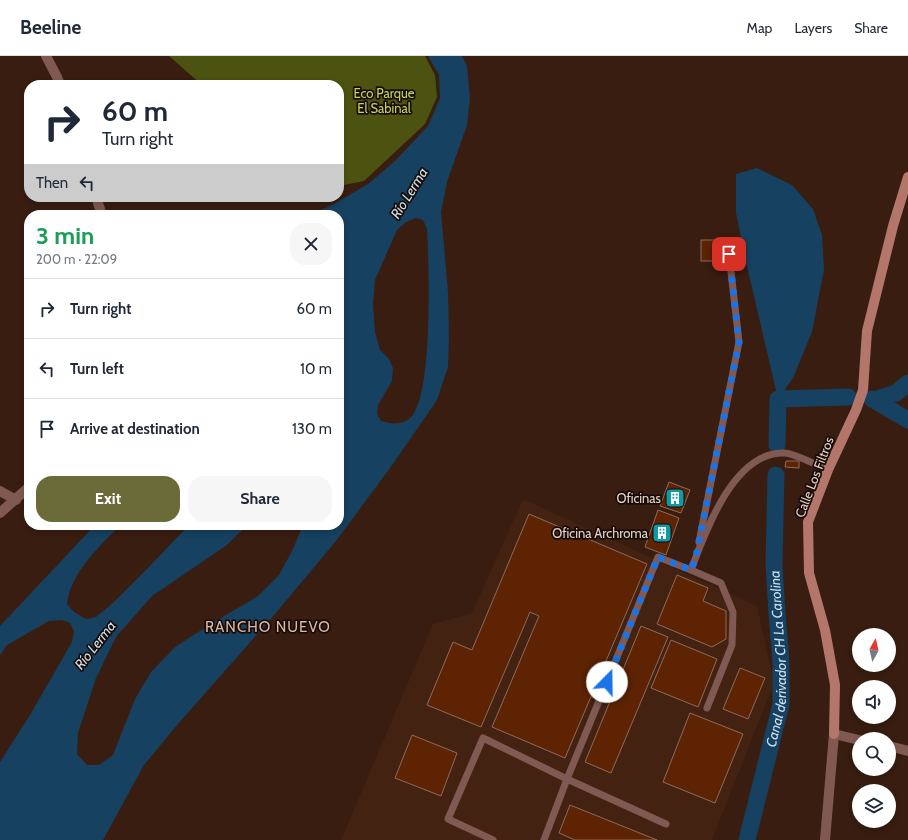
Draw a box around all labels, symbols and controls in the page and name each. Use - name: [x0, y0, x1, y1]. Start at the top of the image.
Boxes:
- text: Beeline: [20, 16, 81, 39]
- text: Map: [747, 19, 772, 37]
- text: Layers: [794, 19, 832, 37]
- text: Share: [854, 19, 888, 37]
- park label: Eco Parque El Sabinal: [353, 85, 415, 116]
- text: 60 m: [102, 94, 168, 128]
- icon: right: [36, 96, 88, 148]
- text: Turn right: [102, 128, 173, 150]
- water label: Río Lerma: [386, 164, 432, 222]
- icon: left: [76, 172, 98, 194]
- text: Then: [36, 174, 68, 192]
- text: 3 min: [36, 221, 94, 250]
- button: close: [290, 223, 332, 265]
- pin: [712, 237, 746, 271]
- icon: arrive: [718, 243, 740, 265]
- text: 200 m · 22:09: [36, 251, 117, 267]
- icon: right: [36, 298, 58, 320]
- text: Turn right: [70, 300, 131, 318]
- text: 60 m: [296, 300, 332, 318]
- icon: left: [36, 358, 58, 380]
- text: Turn left: [70, 360, 124, 378]
- text: 10 m: [300, 360, 332, 378]
- icon: arrive: [36, 418, 58, 440]
- text: Arrive at destination: [70, 420, 200, 438]
- text: 130 m: [292, 420, 332, 438]
- street label: Calle Los Filtros: [791, 434, 837, 520]
- button: Exit: [36, 476, 180, 522]
- button: Share: [188, 476, 332, 522]
- building icon: Oficinas: [664, 487, 686, 509]
- place label: Oficinas: [616, 490, 662, 506]
- building icon: Oficina Archroma: [651, 522, 673, 544]
- place label: Oficina Archroma: [552, 525, 649, 541]
- water label: Canal derivador CH La Carolina: [762, 570, 790, 749]
- water label: Río Lerma: [70, 617, 120, 673]
- district label: RANCHO NUEVO: [205, 618, 331, 636]
- north arrow: [852, 628, 896, 672]
- map controls: [852, 628, 896, 828]
- position arrow: [586, 661, 628, 703]
- button: sound: [852, 680, 896, 724]
- button: search: [852, 732, 896, 776]
- button: layers: [852, 784, 896, 828]

